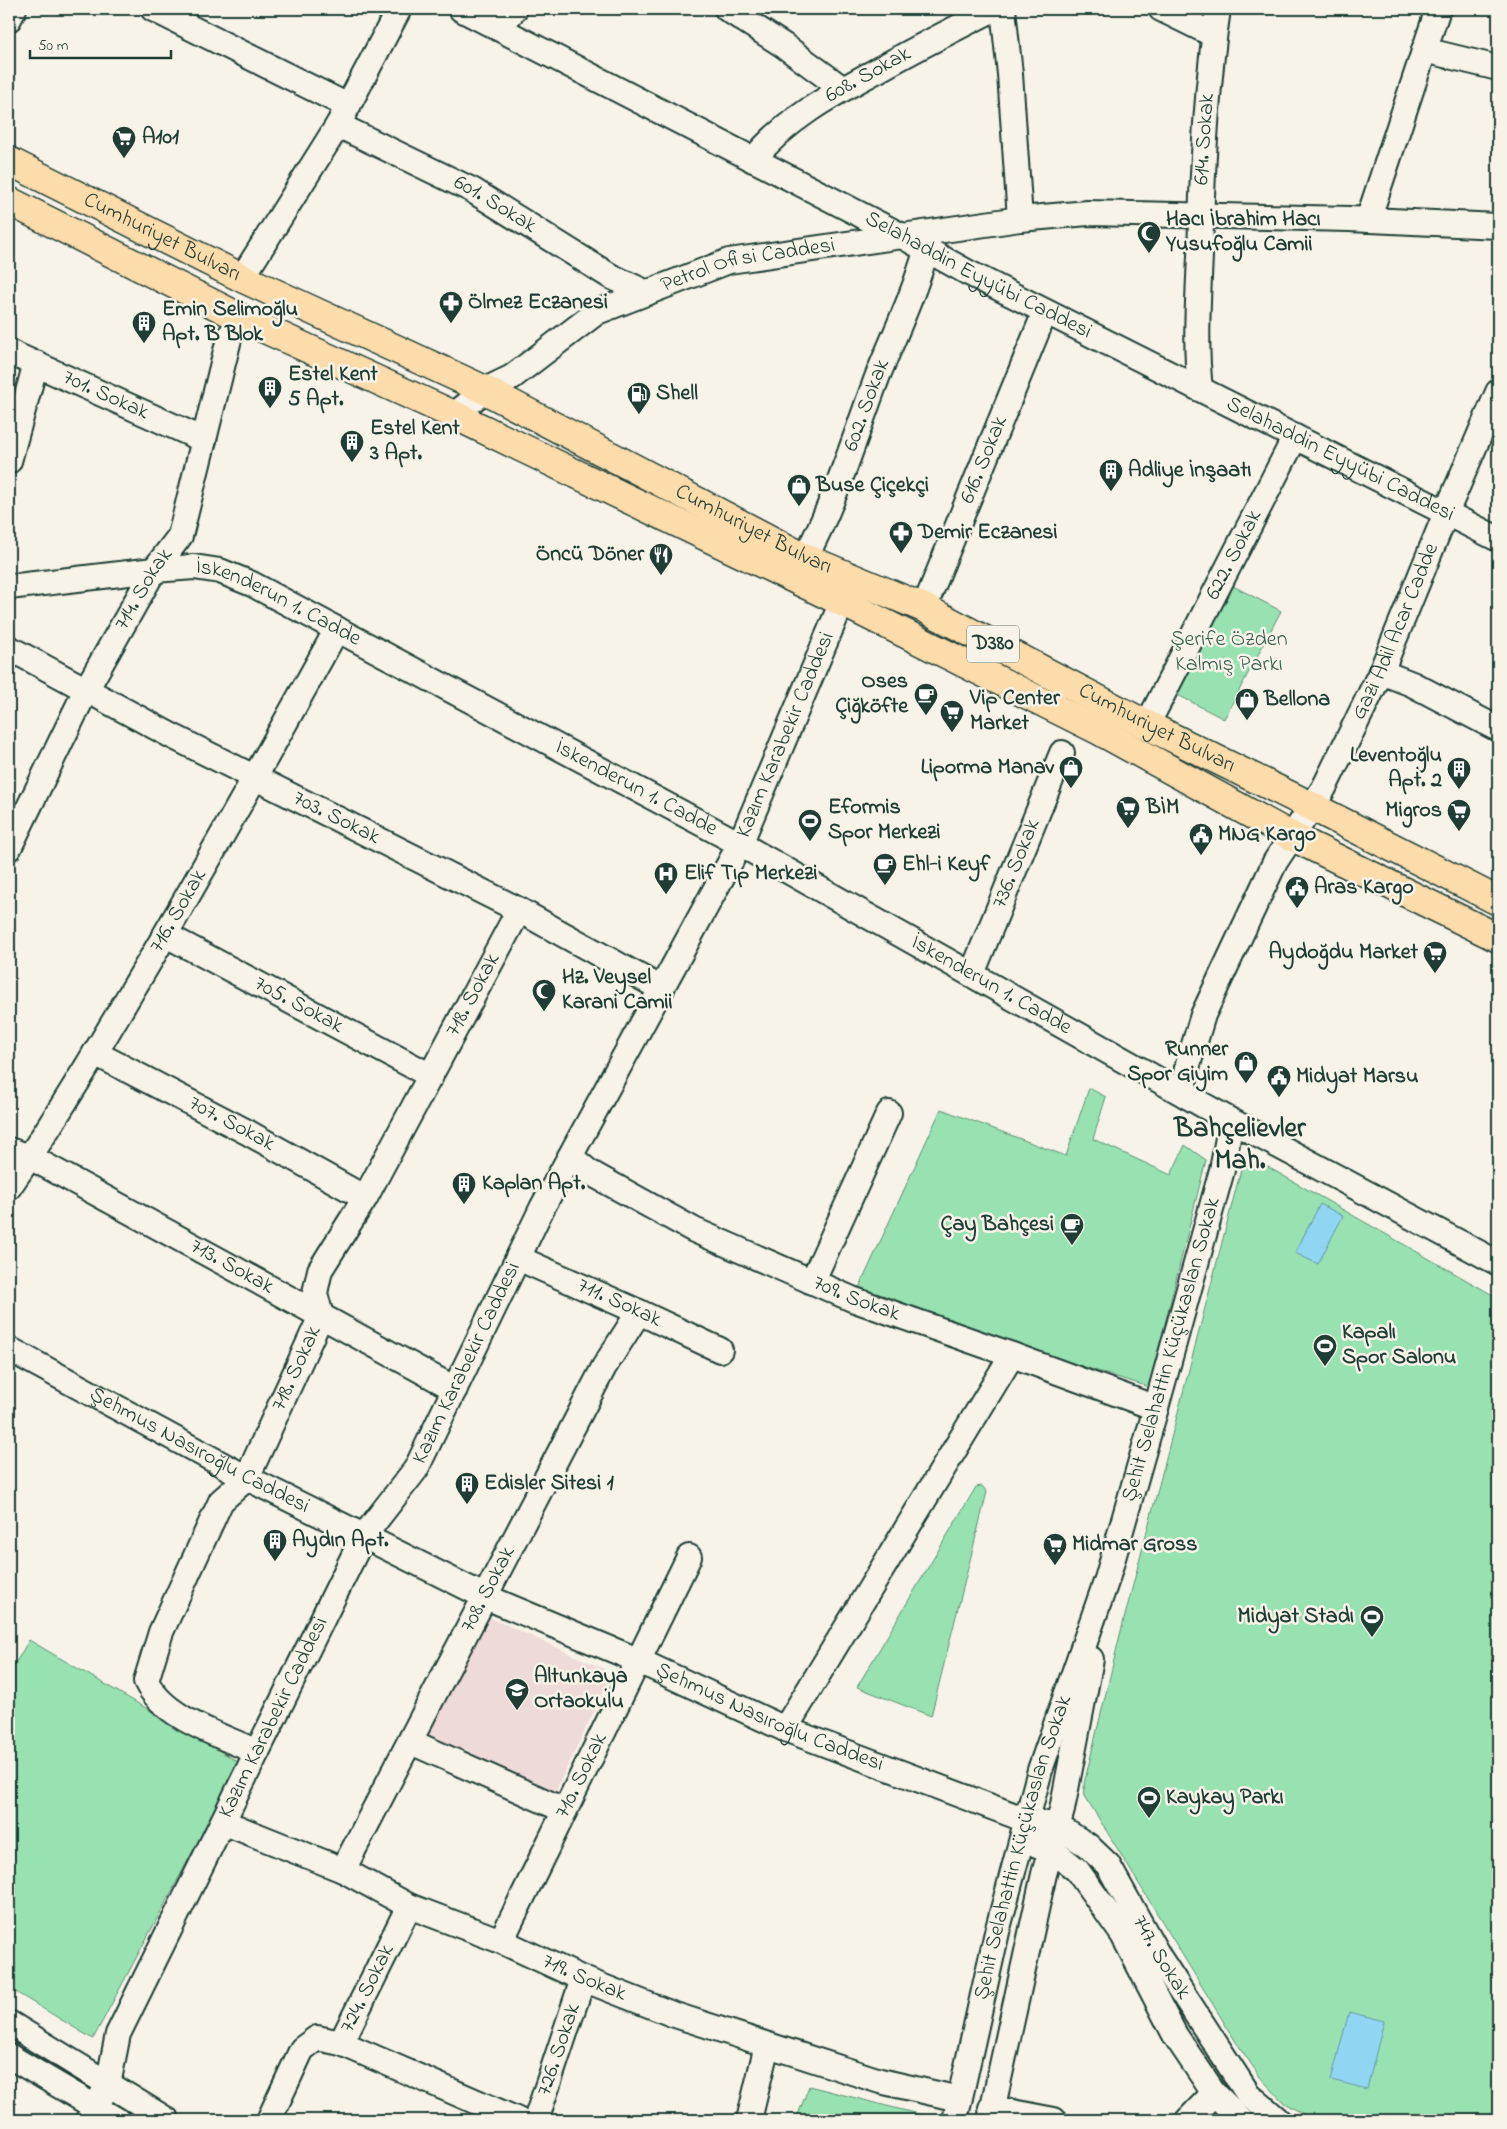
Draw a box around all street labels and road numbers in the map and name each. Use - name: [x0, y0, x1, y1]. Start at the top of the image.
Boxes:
- street label: 608. Sokak: [819, 38, 917, 112]
- street label: 614. Sokak: [1186, 92, 1224, 186]
- street label: 601. Sokak: [448, 167, 543, 242]
- street label: Cumhuriyet Bulvarı: [77, 185, 246, 291]
- street label: Selahaddin Eyyübi Caddesi: [859, 203, 1097, 348]
- street label: Petrol Ofisi Caddesi: [656, 230, 837, 302]
- street label: 602. Sokak: [836, 354, 899, 456]
- street label: 701. Sokak: [57, 362, 154, 429]
- street label: Selahaddin Eyyübi Caddesi: [1220, 389, 1460, 531]
- street label: 616. Sokak: [952, 411, 1017, 509]
- street label: Cumhuriyet Bulvarı: [669, 476, 837, 583]
- street label: 622. Sokak: [1198, 504, 1271, 606]
- street label: Gazi Adil Acar Cadde: [1344, 538, 1448, 726]
- street label: 714. Sokak: [107, 541, 181, 636]
- street label: İskenderun 1. Cadde: [193, 551, 367, 655]
- road number: D380: [967, 626, 1019, 662]
- street label: Kazım Karabekir Caddesi: [728, 627, 844, 843]
- street label: Cumhuriyet Bulvarı: [1072, 676, 1241, 782]
- street label: İskenderun 1. Cadde: [549, 732, 723, 845]
- street label: 703. Sokak: [287, 783, 386, 854]
- street label: 736. Sokak: [984, 814, 1050, 913]
- street label: 716. Sokak: [142, 863, 216, 959]
- street label: İskenderun 1. Cadde: [905, 927, 1077, 1044]
- street label: 718. Sokak: [438, 947, 509, 1042]
- street label: 705. Sokak: [248, 968, 349, 1043]
- street label: 707. Sokak: [183, 1088, 281, 1161]
- street label: Şehit Selahattin Küçükaslan Sokak: [1114, 1193, 1230, 1506]
- street label: 713. Sokak: [184, 1231, 280, 1303]
- street label: Kazım Karabekir Caddesi: [405, 1257, 529, 1470]
- street label: 709. Sokak: [808, 1268, 905, 1331]
- street label: 711. Sokak: [572, 1270, 667, 1336]
- street label: 718. Sokak: [264, 1320, 331, 1416]
- street label: Şehmus Nasıroğlu Caddesi: [83, 1379, 315, 1523]
- street label: 708. Sokak: [453, 1541, 524, 1638]
- street label: Kazım Karabekir Caddesi: [211, 1612, 337, 1824]
- street label: Şehmus Nasıroğlu Caddesi: [650, 1655, 888, 1781]
- street label: Şehit Selahattin Küçükaslan Sokak: [966, 1691, 1081, 2003]
- street label: 710. Sokak: [547, 1727, 617, 1824]
- street label: 747. Sokak: [1123, 1910, 1199, 2006]
- street label: 724. Sokak: [332, 1939, 404, 2038]
- street label: 719. Sokak: [537, 1946, 631, 2011]
- street label: 726. Sokak: [529, 1999, 590, 2100]

